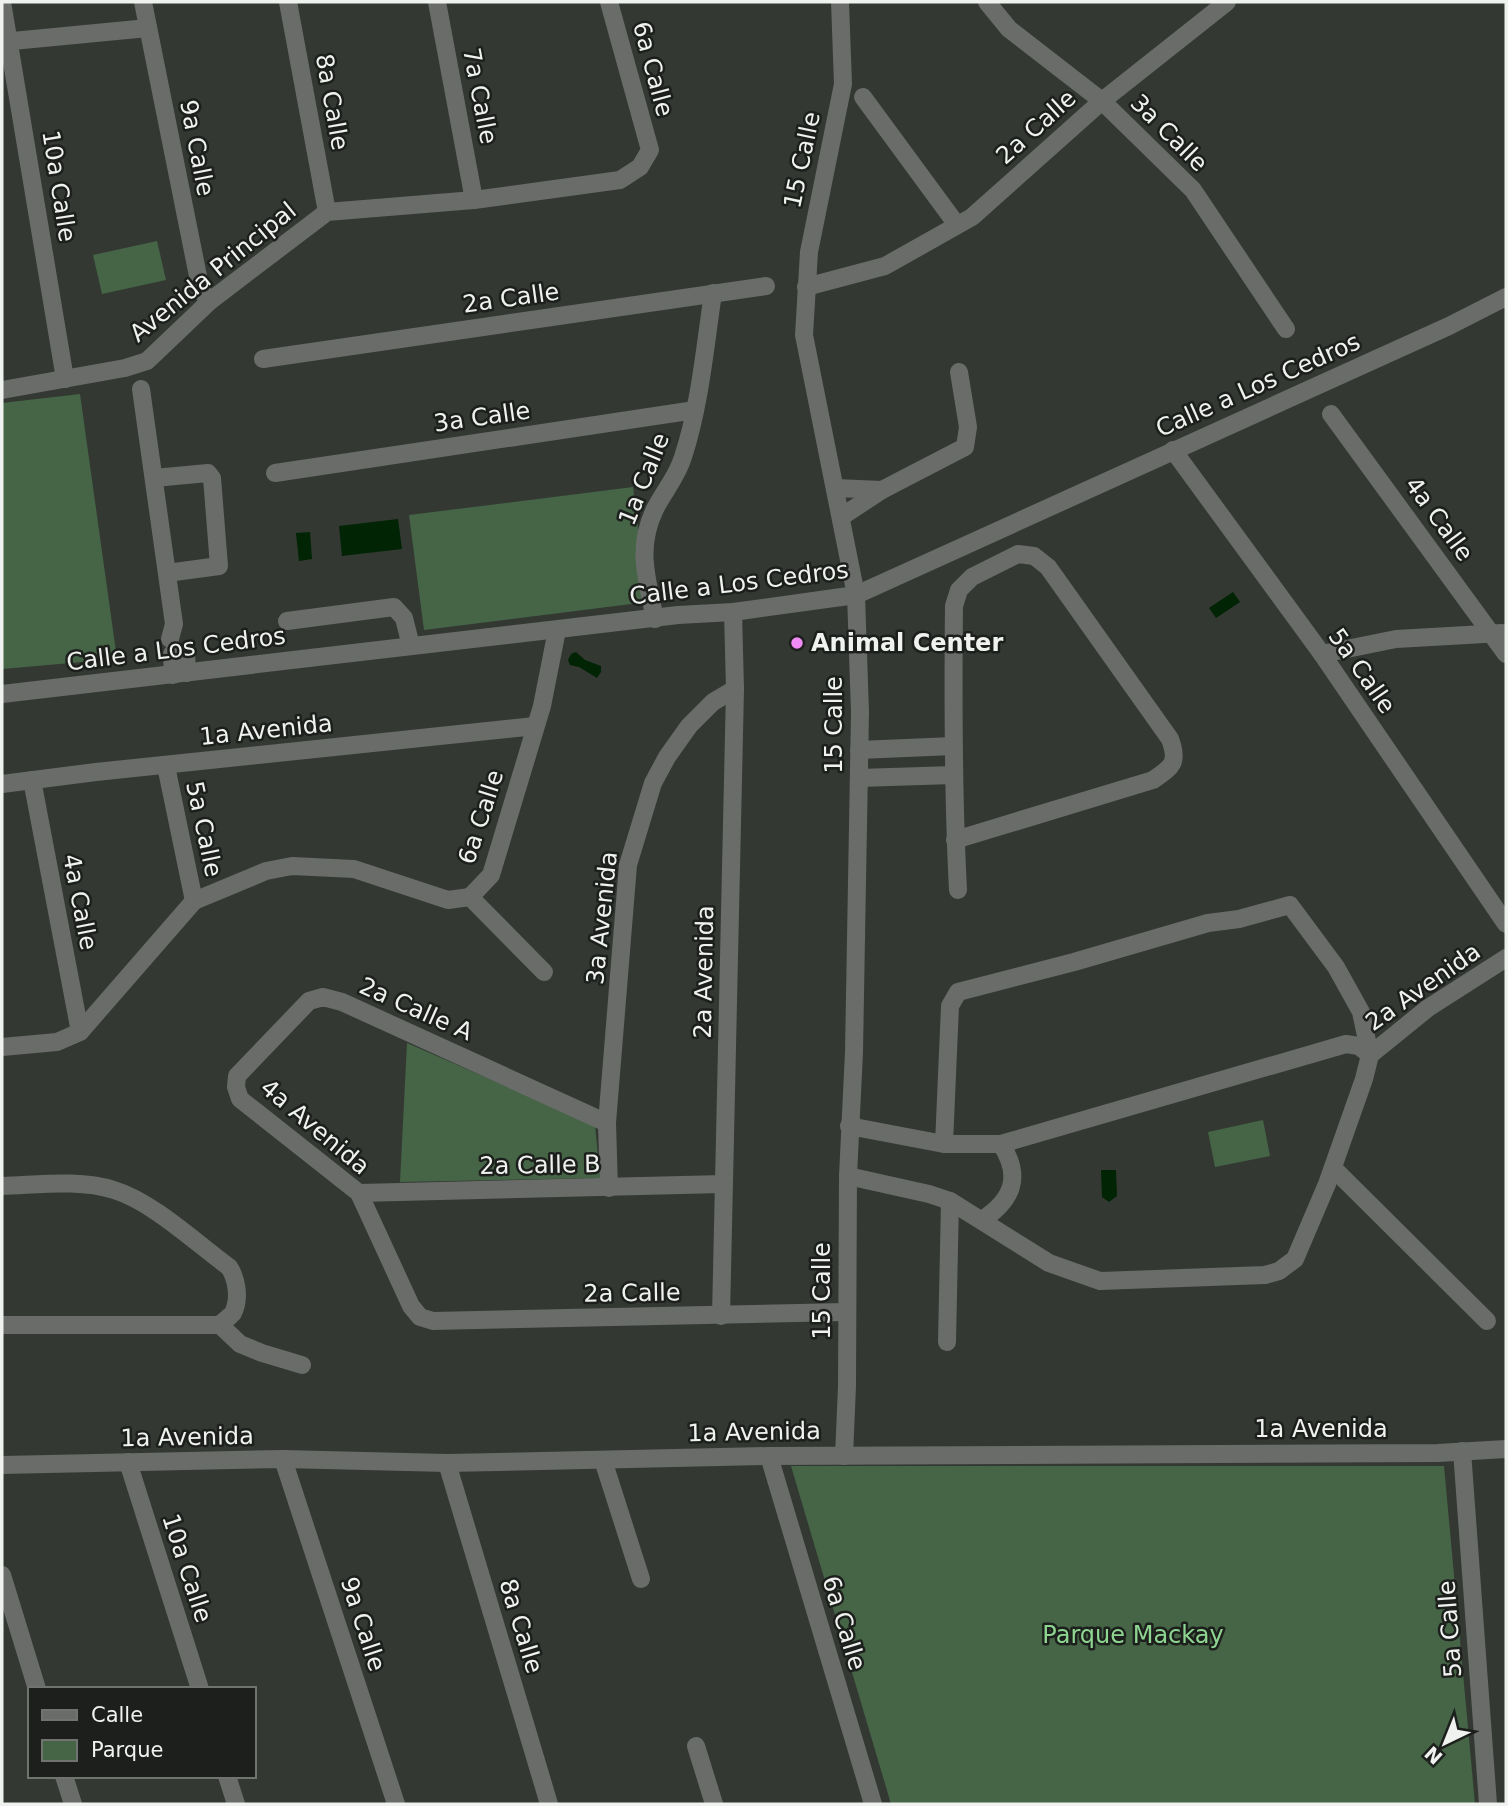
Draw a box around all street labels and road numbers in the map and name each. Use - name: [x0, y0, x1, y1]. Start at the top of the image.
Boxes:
- street label: 6a Calle: [627, 18, 679, 120]
- street label: 7a Calle: [457, 46, 503, 146]
- street label: 8a Calle: [310, 52, 354, 152]
- street label: 2a Calle: [991, 84, 1081, 170]
- street label: 3a Calle: [1125, 89, 1213, 177]
- street label: 9a Calle: [174, 98, 220, 198]
- street label: 15 Calle: [778, 109, 826, 211]
- street label: 10a Calle: [36, 128, 82, 244]
- street label: Avenida Principal: [124, 196, 302, 348]
- street label: 2a Calle: [461, 277, 561, 319]
- street label: Calle a Los Cedros: [1152, 327, 1364, 443]
- street label: 3a Calle: [432, 396, 532, 438]
- street label: 1a Calle: [613, 429, 675, 529]
- street label: 4a Calle: [1399, 471, 1479, 567]
- street label: Calle a Los Cedros: [628, 556, 850, 610]
- street label: Calle a Los Cedros: [65, 622, 287, 676]
- street label: 5a Calle: [1323, 623, 1401, 719]
- street label: 15 Calle: [820, 676, 848, 774]
- street label: 1a Avenida: [198, 709, 334, 751]
- street label: 6a Calle: [453, 766, 509, 868]
- street label: 5a Calle: [180, 779, 228, 879]
- street label: 3a Avenida: [581, 850, 623, 986]
- street label: 4a Calle: [57, 852, 103, 952]
- street label: 2a Avenida: [689, 905, 719, 1039]
- street label: 2a Avenida: [1360, 937, 1486, 1037]
- street label: 2a Calle A: [355, 972, 478, 1047]
- street label: 4a Avenida: [255, 1073, 375, 1181]
- street label: 2a Calle B: [479, 1150, 601, 1180]
- street label: 15 Calle: [808, 1242, 836, 1340]
- street label: 2a Calle: [583, 1278, 681, 1308]
- street label: 1a Avenida: [1254, 1415, 1388, 1443]
- street label: 1a Avenida: [687, 1417, 821, 1447]
- street label: 1a Avenida: [120, 1422, 254, 1452]
- street label: 10a Calle: [156, 1510, 218, 1626]
- street label: 6a Calle: [816, 1572, 872, 1674]
- street label: 9a Calle: [335, 1573, 391, 1675]
- street label: 8a Calle: [493, 1575, 549, 1677]
- street label: 5a Calle: [1433, 1580, 1467, 1678]

